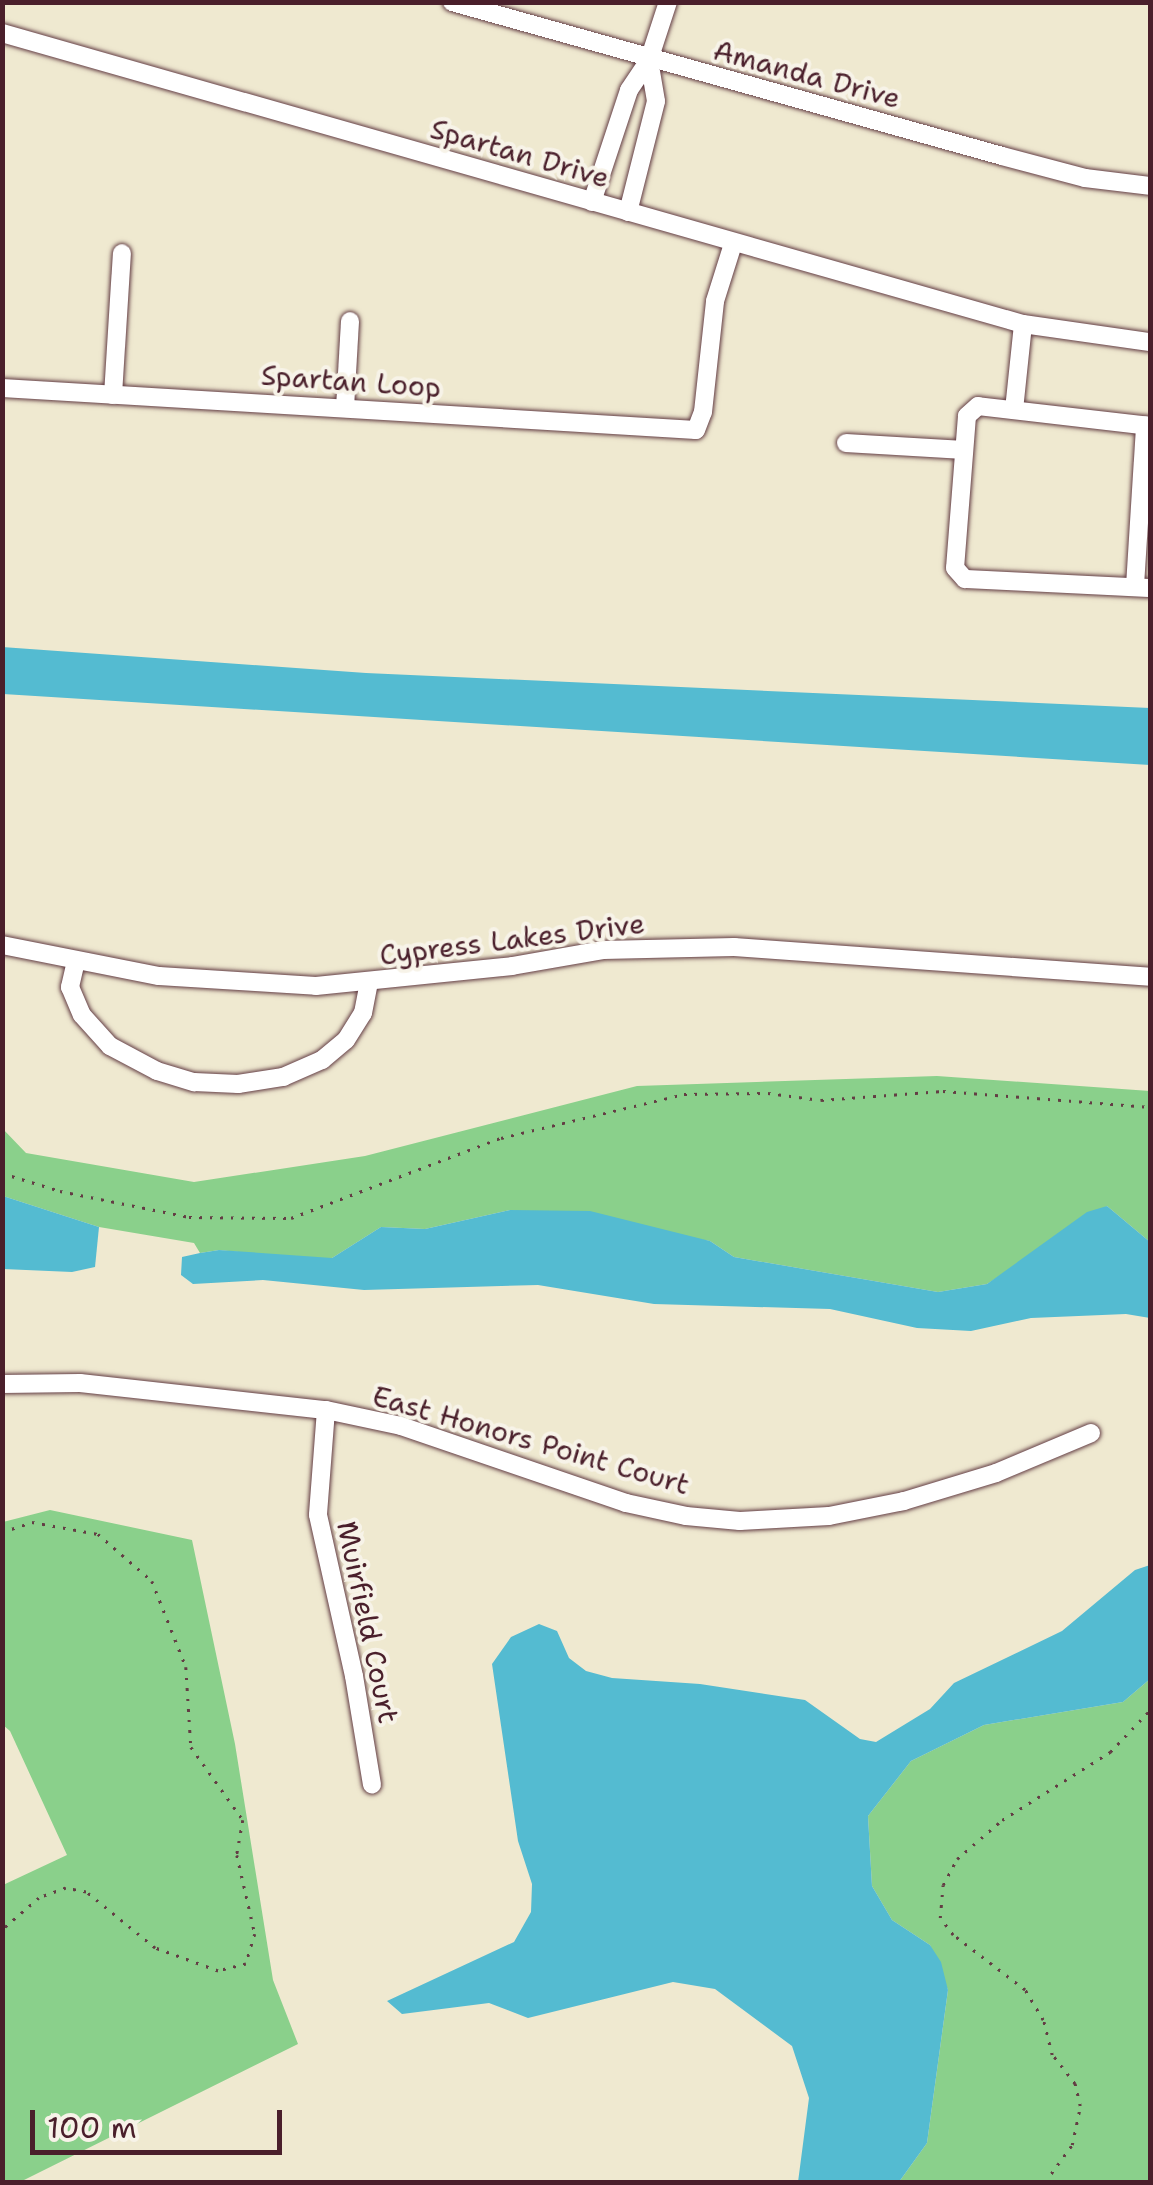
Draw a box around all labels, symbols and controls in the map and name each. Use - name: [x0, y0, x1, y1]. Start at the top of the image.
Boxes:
- street label: Amanda Drive: [710, 33, 904, 115]
- street label: Spartan Drive: [427, 111, 613, 195]
- street label: Spartan Loop: [260, 358, 442, 404]
- street label: Cypress Lakes Drive: [378, 906, 646, 972]
- street label: East Honors Point Court: [369, 1379, 693, 1501]
- street label: Muirfield Court: [330, 1518, 406, 1726]
- scale bar: [35, 2090, 288, 2152]
- text: 100 m: [47, 2107, 137, 2148]

